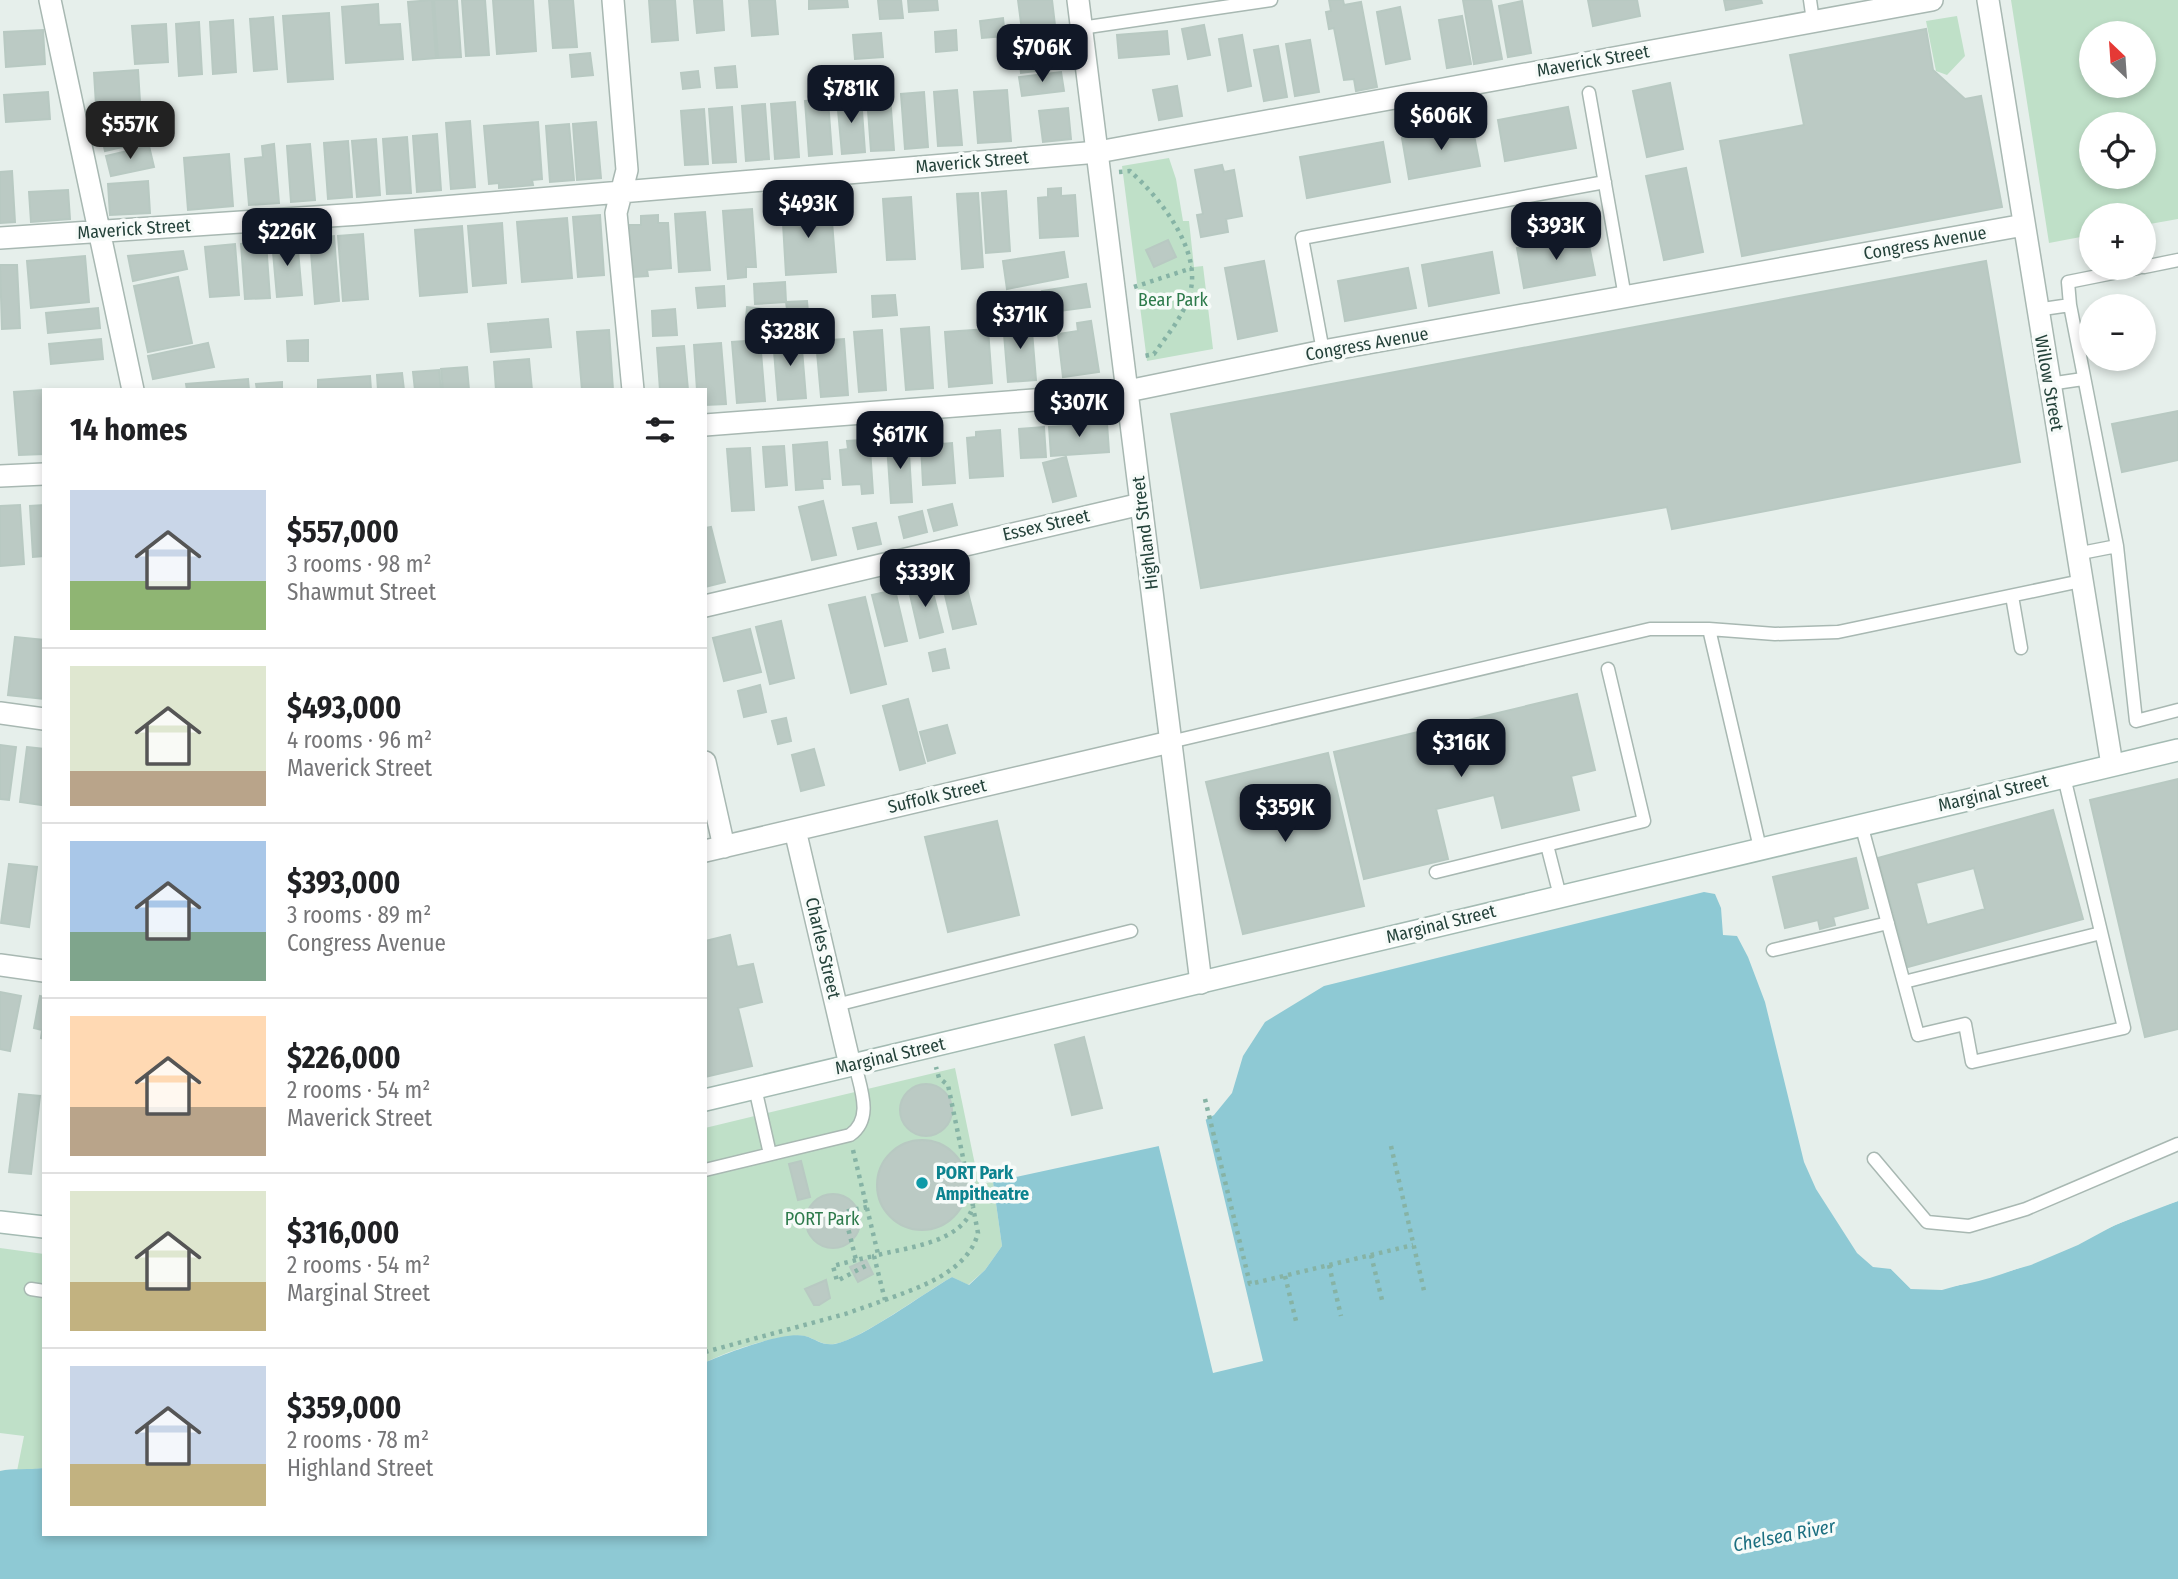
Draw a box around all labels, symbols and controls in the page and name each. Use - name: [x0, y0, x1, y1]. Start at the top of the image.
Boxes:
- north arrow: [2079, 21, 2156, 98]
- map controls: [2079, 21, 2156, 371]
- pin: $706K: [993, 24, 1091, 84]
- text: $706K: [1013, 33, 1071, 61]
- street label: Maverick Street: [1535, 40, 1651, 82]
- pin: $781K: [802, 66, 900, 125]
- text: $781K: [823, 74, 879, 102]
- pin: $606K: [1392, 92, 1490, 152]
- text: $606K: [1410, 101, 1472, 129]
- pin: $557K: [81, 102, 179, 161]
- text: $557K: [102, 110, 158, 138]
- button: locate: [2079, 112, 2156, 189]
- street label: Maverick Street: [914, 146, 1030, 178]
- pin: $493K: [759, 180, 857, 240]
- text: $493K: [779, 189, 837, 217]
- pin: $393K: [1507, 202, 1605, 262]
- button: +: [2079, 203, 2156, 280]
- pin: $226K: [238, 208, 336, 268]
- text: $393K: [1527, 211, 1585, 239]
- street label: Maverick Street: [77, 214, 192, 244]
- text: $226K: [258, 217, 316, 245]
- street label: Congress Avenue: [1862, 221, 1988, 265]
- park label: Bear Park: [1138, 289, 1209, 311]
- pin: $371K: [971, 292, 1069, 351]
- button: −: [2079, 294, 2156, 371]
- text: $371K: [993, 300, 1047, 328]
- pin: $328K: [741, 308, 839, 368]
- text: $328K: [761, 317, 819, 345]
- street label: Congress Avenue: [1304, 322, 1430, 366]
- street label: Willow Street: [2030, 333, 2068, 433]
- pin: $307K: [1030, 380, 1128, 439]
- text: $307K: [1050, 388, 1108, 416]
- icon: filters: [641, 411, 679, 449]
- text: 14 homes: [70, 412, 187, 448]
- pin: $617K: [851, 412, 949, 471]
- text: $617K: [872, 420, 928, 448]
- street label: Highland Street: [1127, 475, 1163, 591]
- street label: Essex Street: [1000, 504, 1092, 546]
- text: $557,000: [287, 514, 399, 550]
- icon: home: [126, 518, 210, 602]
- text: 3 rooms · 98 m²: [287, 550, 432, 578]
- pin: $339K: [876, 550, 974, 609]
- text: $339K: [896, 558, 954, 586]
- text: Shawmut Street: [287, 578, 436, 606]
- text: $493,000: [287, 690, 401, 726]
- icon: home: [126, 694, 210, 778]
- pin: $316K: [1412, 720, 1510, 779]
- text: 4 rooms · 96 m²: [287, 726, 432, 754]
- text: $316K: [1433, 728, 1490, 756]
- text: Maverick Street: [287, 754, 432, 782]
- street label: Marginal Street: [1936, 770, 2050, 816]
- street label: Suffolk Street: [886, 774, 988, 818]
- pin: $359K: [1236, 784, 1334, 844]
- text: $359K: [1256, 793, 1314, 821]
- text: $393,000: [287, 865, 400, 901]
- icon: home: [126, 869, 210, 953]
- street label: Charles Street: [801, 895, 845, 1001]
- street label: Marginal Street: [1384, 900, 1498, 948]
- text: 3 rooms · 89 m²: [287, 901, 431, 929]
- text: Congress Avenue: [287, 929, 446, 957]
- street label: Marginal Street: [833, 1033, 947, 1079]
- text: $226,000: [287, 1040, 401, 1076]
- icon: home: [126, 1044, 210, 1128]
- text: 2 rooms · 54 m²: [287, 1076, 430, 1104]
- text: Maverick Street: [287, 1104, 432, 1132]
- place label: PORT Park Ampitheatre: [935, 1162, 1029, 1205]
- marker: PORT Park Ampitheatre: [914, 1175, 930, 1191]
- park label: PORT Park: [785, 1208, 860, 1230]
- text: $316,000: [287, 1215, 399, 1251]
- icon: home: [126, 1219, 210, 1303]
- text: 2 rooms · 54 m²: [287, 1251, 430, 1279]
- text: Marginal Street: [287, 1279, 430, 1307]
- text: $359,000: [287, 1390, 401, 1426]
- icon: home: [126, 1394, 210, 1478]
- text: 2 rooms · 78 m²: [287, 1426, 429, 1454]
- text: Highland Street: [287, 1454, 433, 1482]
- water label: Chelsea River: [1731, 1514, 1838, 1557]

